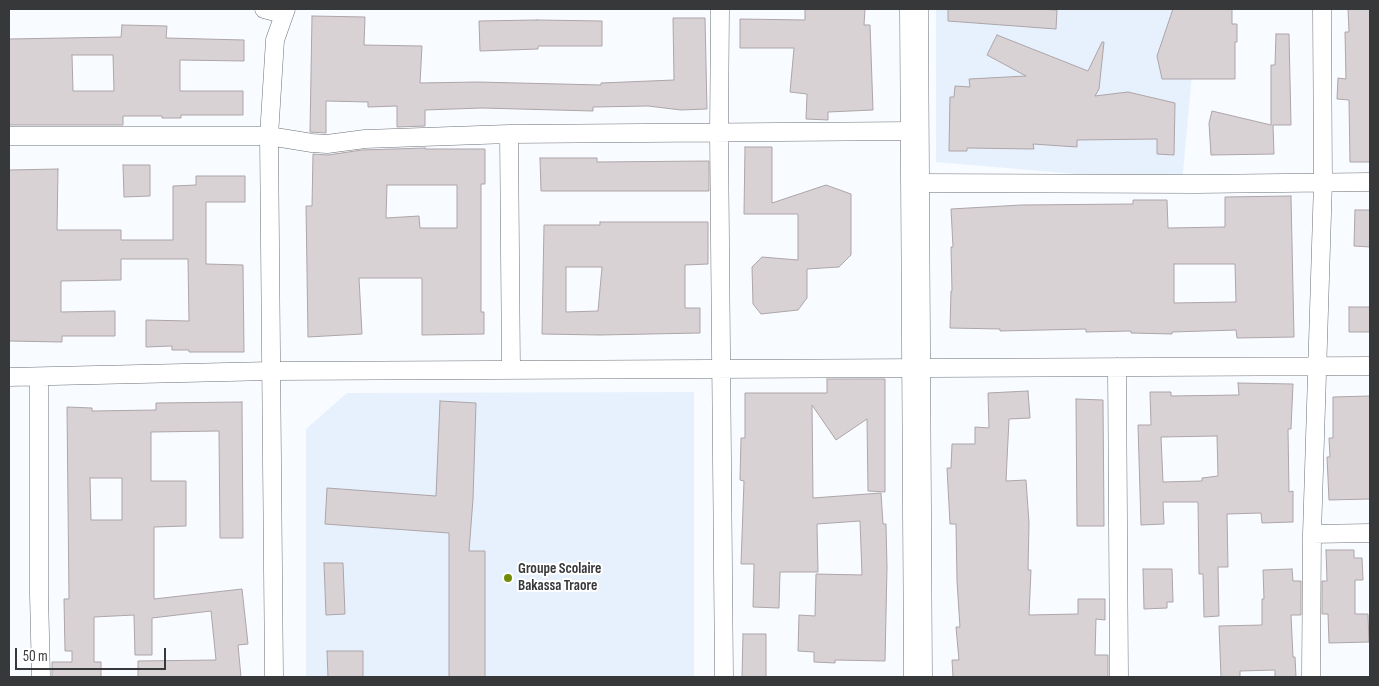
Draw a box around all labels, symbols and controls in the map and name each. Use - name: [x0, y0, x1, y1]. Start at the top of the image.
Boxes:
- place label: Groupe Scolaire Bakassa Traore: [518, 560, 601, 595]
- marker: Groupe Scolaire Bakassa Traore: [502, 572, 514, 584]
- scale bar: [18, 638, 169, 670]
- text: 50 m: [23, 647, 48, 666]

